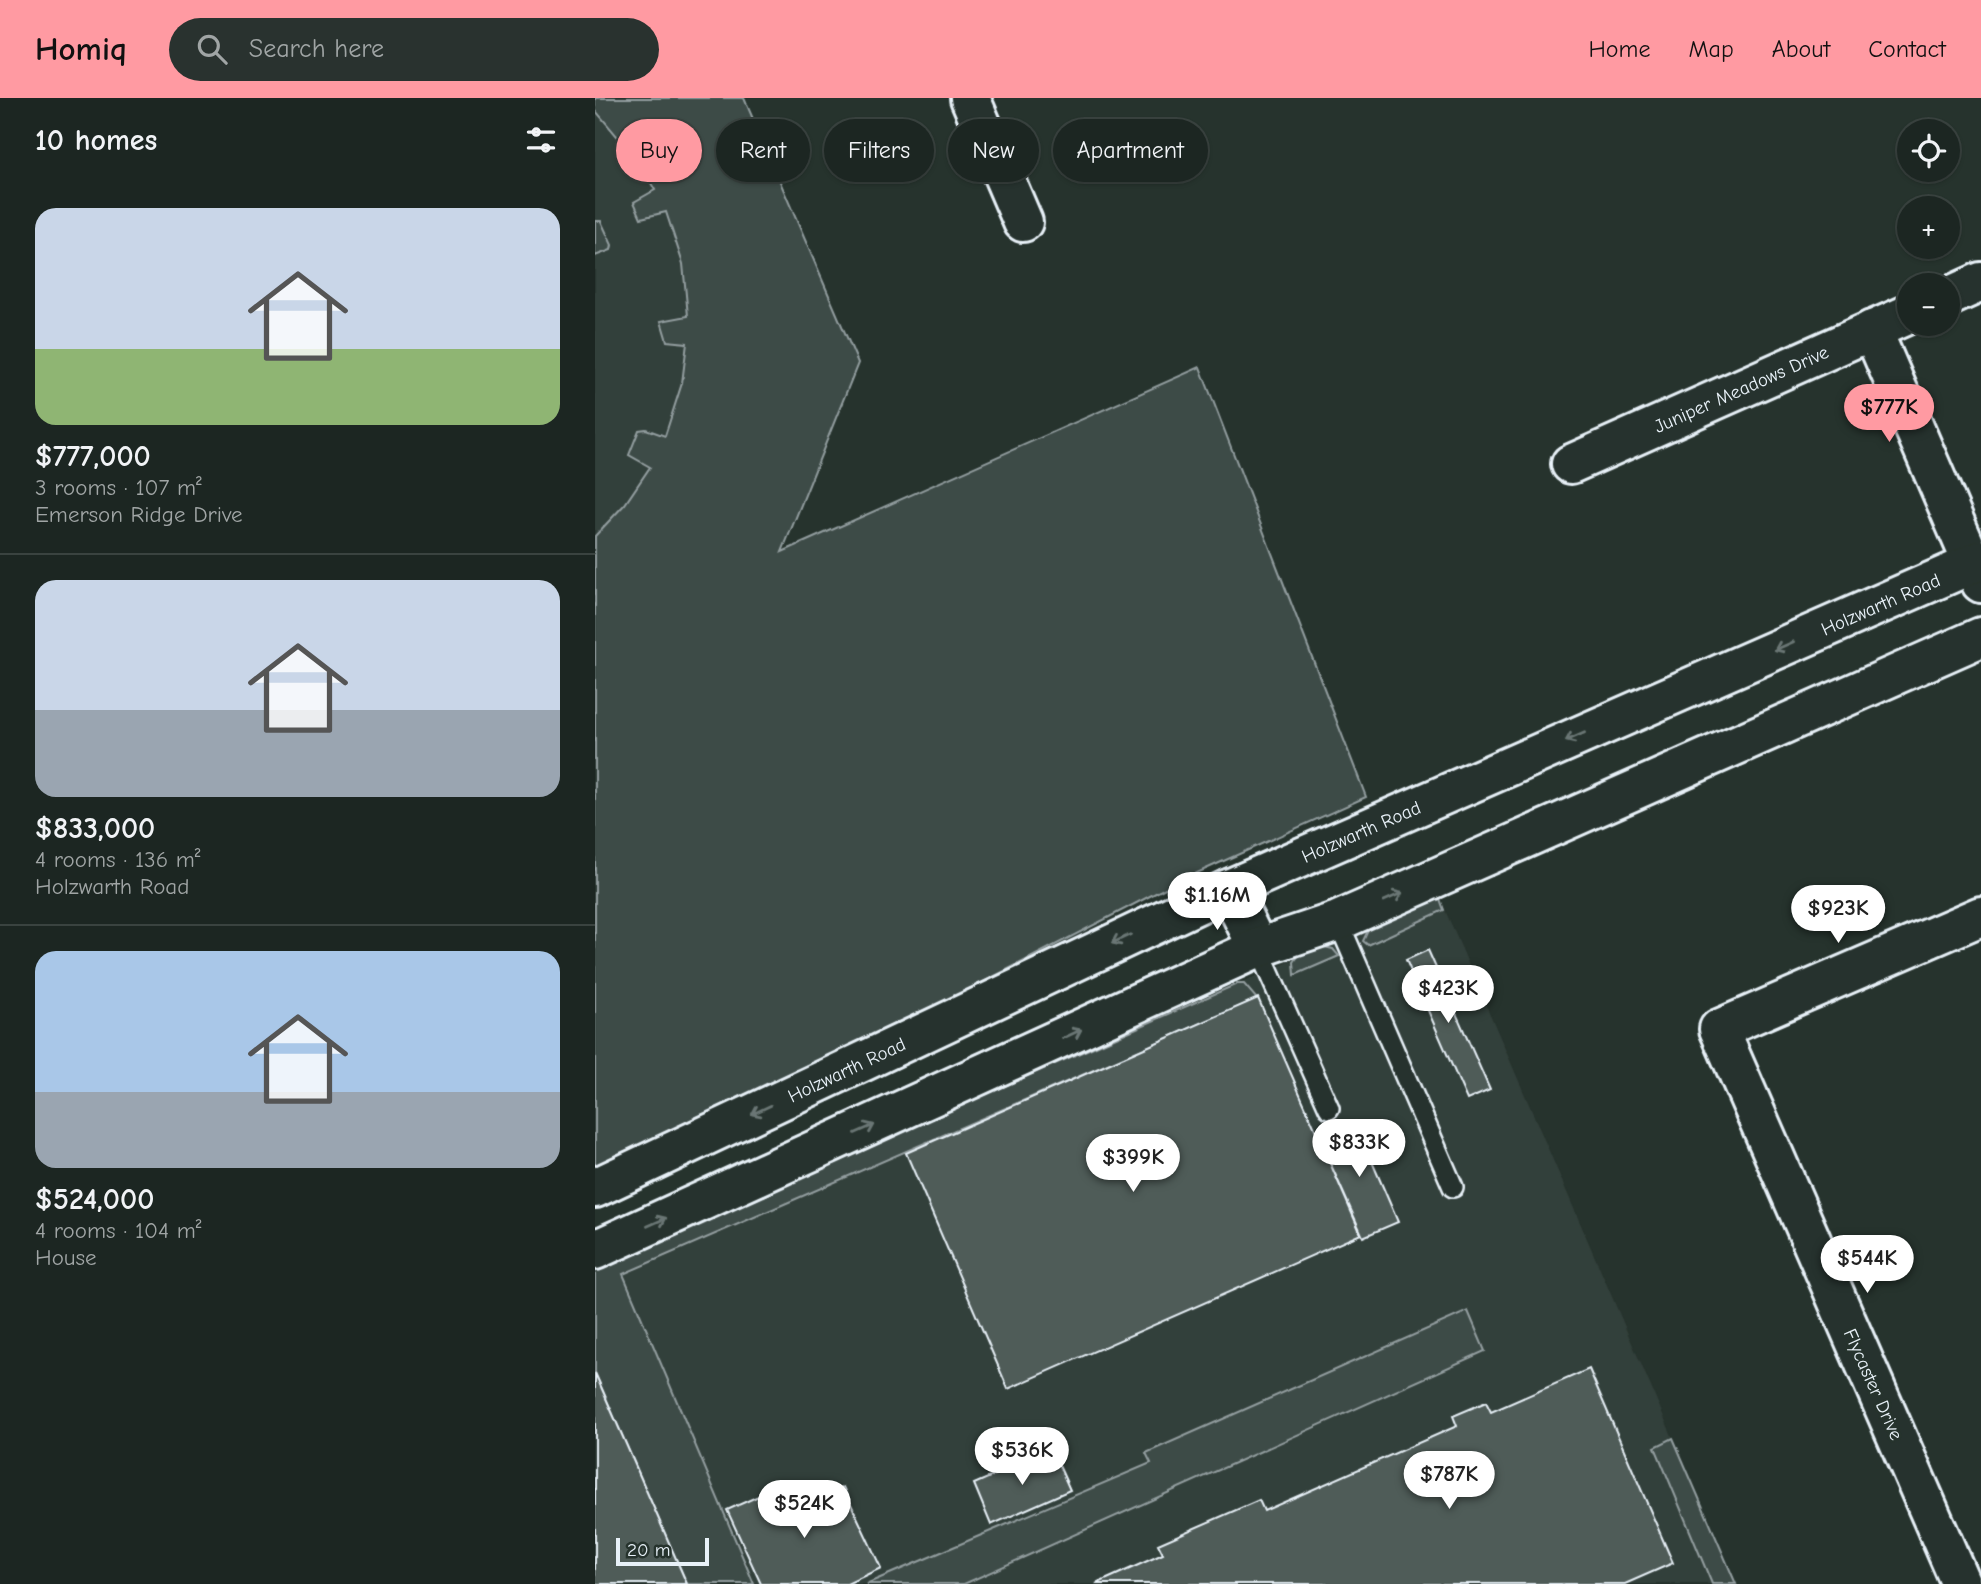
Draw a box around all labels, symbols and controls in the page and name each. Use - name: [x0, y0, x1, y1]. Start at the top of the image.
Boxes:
- search box: [169, 18, 659, 81]
- text: Homiq: [35, 30, 127, 68]
- icon: search: [193, 30, 231, 68]
- text: Search here: [249, 34, 384, 64]
- text: Home: [1589, 35, 1650, 63]
- text: Map: [1688, 35, 1734, 63]
- text: About: [1772, 35, 1830, 63]
- text: Contact: [1868, 35, 1946, 63]
- chip: Buy: [616, 119, 702, 182]
- chip: Rent: [716, 119, 810, 182]
- chip: Filters: [824, 119, 934, 182]
- chip: New: [948, 119, 1039, 182]
- chip: Apartment: [1053, 119, 1208, 182]
- map controls: [1897, 119, 1960, 336]
- button: locate: [1897, 119, 1960, 182]
- icon: filters: [522, 121, 560, 159]
- text: 10 homes: [35, 123, 157, 158]
- button: +: [1897, 196, 1960, 259]
- icon: home: [235, 253, 361, 379]
- button: −: [1897, 273, 1960, 336]
- street label: Juniper Meadows Drive: [1651, 341, 1832, 438]
- pin: $777K: [1840, 384, 1938, 444]
- text: $777K: [1860, 393, 1918, 420]
- text: $777,000: [35, 439, 151, 474]
- text: 3 rooms · 107 m²: [35, 474, 202, 501]
- text: Emerson Ridge Drive: [35, 501, 243, 528]
- street label: Holzwarth Road: [1818, 569, 1944, 641]
- icon: home: [235, 625, 361, 751]
- one-way arrow: [1774, 640, 1795, 653]
- one-way arrow: [1565, 731, 1586, 744]
- street label: Holzwarth Road: [1298, 797, 1424, 868]
- text: $833,000: [35, 811, 155, 846]
- text: 4 rooms · 136 m²: [35, 846, 201, 873]
- pin: $1.16M: [1160, 872, 1274, 932]
- text: Holzwarth Road: [35, 873, 189, 900]
- text: $1.16M: [1184, 881, 1250, 908]
- pin: $923K: [1789, 886, 1887, 945]
- one-way arrow: [1382, 890, 1403, 903]
- text: $923K: [1807, 894, 1869, 921]
- one-way arrow: [1111, 933, 1132, 947]
- pin: $423K: [1399, 965, 1497, 1025]
- text: $423K: [1418, 974, 1478, 1001]
- icon: home: [235, 996, 361, 1122]
- one-way arrow: [1061, 1027, 1082, 1040]
- street label: Holzwarth Road: [784, 1033, 909, 1108]
- one-way arrow: [751, 1104, 772, 1117]
- pin: $833K: [1310, 1119, 1408, 1179]
- one-way arrow: [854, 1122, 875, 1135]
- text: $833K: [1328, 1128, 1390, 1155]
- pin: $399K: [1084, 1134, 1182, 1194]
- text: $399K: [1102, 1143, 1164, 1170]
- text: $524,000: [35, 1182, 154, 1217]
- one-way arrow: [646, 1215, 668, 1228]
- text: 4 rooms · 104 m²: [35, 1217, 202, 1244]
- pin: $544K: [1818, 1236, 1916, 1295]
- text: House: [35, 1244, 97, 1271]
- text: $544K: [1837, 1244, 1897, 1271]
- street label: Flycaster Drive: [1839, 1325, 1907, 1443]
- pin: $536K: [973, 1428, 1071, 1487]
- text: $536K: [991, 1436, 1053, 1463]
- pin: $787K: [1400, 1452, 1498, 1511]
- text: $787K: [1420, 1460, 1478, 1487]
- pin: $524K: [755, 1480, 853, 1540]
- text: $524K: [774, 1489, 834, 1516]
- scale bar: [616, 1535, 709, 1567]
- text: 20 m: [627, 1539, 671, 1561]

